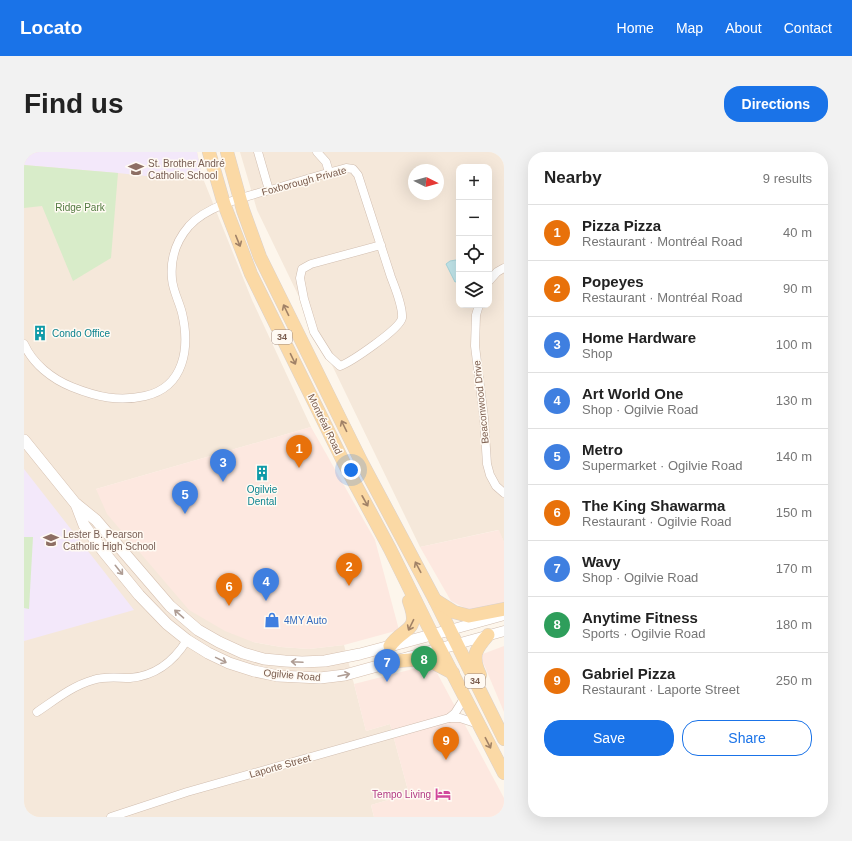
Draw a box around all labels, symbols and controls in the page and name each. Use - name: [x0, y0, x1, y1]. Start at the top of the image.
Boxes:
- text: Locato: [20, 17, 82, 38]
- text: Home: [617, 20, 654, 36]
- text: Map: [676, 20, 703, 36]
- text: About: [725, 20, 762, 36]
- text: Contact: [784, 20, 832, 36]
- button: Directions: [724, 86, 828, 122]
- text: Find us: [24, 88, 124, 119]
- place label: St. Brother André Catholic School: [148, 158, 225, 181]
- school or university icon: St. Brother André Catholic School: [127, 160, 145, 178]
- street label: Foxborough Private: [260, 164, 348, 198]
- north arrow: [408, 164, 444, 200]
- map controls: [456, 164, 492, 308]
- button: +: [456, 164, 492, 200]
- text: Nearby: [544, 168, 602, 187]
- text: 9 results: [763, 171, 812, 186]
- button: −: [456, 200, 492, 236]
- park label: Ridge Park: [55, 202, 106, 213]
- text: Pizza Pizza: [582, 217, 661, 234]
- text: 1: [553, 225, 561, 240]
- text: 40 m: [783, 225, 812, 240]
- one-way arrow: [235, 234, 242, 246]
- text: Restaurant · Montréal Road: [582, 234, 742, 249]
- button: locate: [456, 236, 492, 272]
- button: layers: [456, 272, 492, 308]
- text: Popeyes: [582, 273, 644, 290]
- text: 2: [553, 281, 561, 296]
- text: 90 m: [783, 281, 812, 296]
- text: Restaurant · Montréal Road: [582, 290, 742, 305]
- one-way arrow: [282, 304, 290, 316]
- building icon: Condo Office: [31, 324, 49, 342]
- place label: Condo Office: [52, 328, 111, 339]
- text: Home Hardware: [582, 329, 696, 346]
- road number: 34: [272, 330, 292, 344]
- text: 3: [553, 337, 561, 352]
- text: 100 m: [776, 337, 812, 352]
- text: Shop: [582, 346, 612, 361]
- one-way arrow: [290, 352, 297, 364]
- street label: Beaconwood Drive: [471, 359, 491, 444]
- text: Art World One: [582, 385, 683, 402]
- street label: Montréal Road: [306, 392, 344, 456]
- text: 4: [553, 393, 561, 408]
- text: 130 m: [776, 393, 812, 408]
- text: Shop · Ogilvie Road: [582, 402, 698, 417]
- one-way arrow: [340, 420, 347, 432]
- pin: 1: [286, 435, 312, 468]
- text: Metro: [582, 441, 623, 458]
- pin: 3: [210, 449, 236, 482]
- text: 5: [553, 449, 561, 464]
- text: 140 m: [776, 449, 812, 464]
- text: Supermarket · Ogilvie Road: [582, 458, 742, 473]
- your location: [341, 460, 361, 480]
- building icon: Ogilvie Dental: [253, 464, 271, 482]
- pin: 5: [172, 481, 198, 514]
- place label: Ogilvie Dental: [247, 484, 278, 507]
- one-way arrow: [361, 495, 369, 507]
- text: The King Shawarma: [582, 497, 725, 514]
- text: 6: [553, 505, 561, 520]
- text: 150 m: [776, 505, 812, 520]
- text: Restaurant · Ogilvie Road: [582, 514, 732, 529]
- place label: Lester B. Pearson Catholic High School: [63, 529, 156, 552]
- school or university icon: Lester B. Pearson Catholic High School: [42, 531, 60, 549]
- pin: 2: [336, 553, 362, 586]
- text: Wavy: [582, 553, 621, 570]
- text: 7: [553, 561, 561, 576]
- text: 170 m: [776, 561, 812, 576]
- one-way arrow: [413, 562, 421, 574]
- one-way arrow: [115, 565, 124, 576]
- pin: 4: [253, 568, 279, 601]
- text: Shop · Ogilvie Road: [582, 570, 698, 585]
- pin: 6: [216, 573, 242, 606]
- one-way arrow: [174, 609, 184, 619]
- text: Anytime Fitness: [582, 609, 698, 626]
- shop icon: 4MY Auto: [263, 611, 281, 629]
- place label: 4MY Auto: [284, 615, 328, 626]
- text: 8: [553, 617, 561, 632]
- text: 180 m: [776, 617, 812, 632]
- one-way arrow: [407, 619, 414, 631]
- text: Sports · Ogilvie Road: [582, 626, 706, 641]
- pin: 8: [411, 646, 437, 679]
- pin: 7: [374, 649, 400, 682]
- one-way arrow: [215, 656, 227, 664]
- one-way arrow: [291, 658, 304, 666]
- text: Gabriel Pizza: [582, 665, 675, 682]
- street label: Ogilvie Road: [263, 667, 321, 683]
- one-way arrow: [337, 670, 350, 678]
- text: 9: [553, 673, 561, 688]
- text: 250 m: [776, 673, 812, 688]
- road number: 34: [465, 674, 485, 688]
- text: Restaurant · Laporte Street: [582, 682, 740, 697]
- button: Save: [544, 720, 674, 756]
- button: Share: [682, 720, 812, 756]
- pin: 9: [433, 727, 459, 760]
- one-way arrow: [485, 737, 492, 749]
- street label: Laporte Street: [248, 752, 312, 780]
- hotel icon: Tempo Living: [434, 785, 452, 803]
- place label: Tempo Living: [372, 789, 431, 800]

